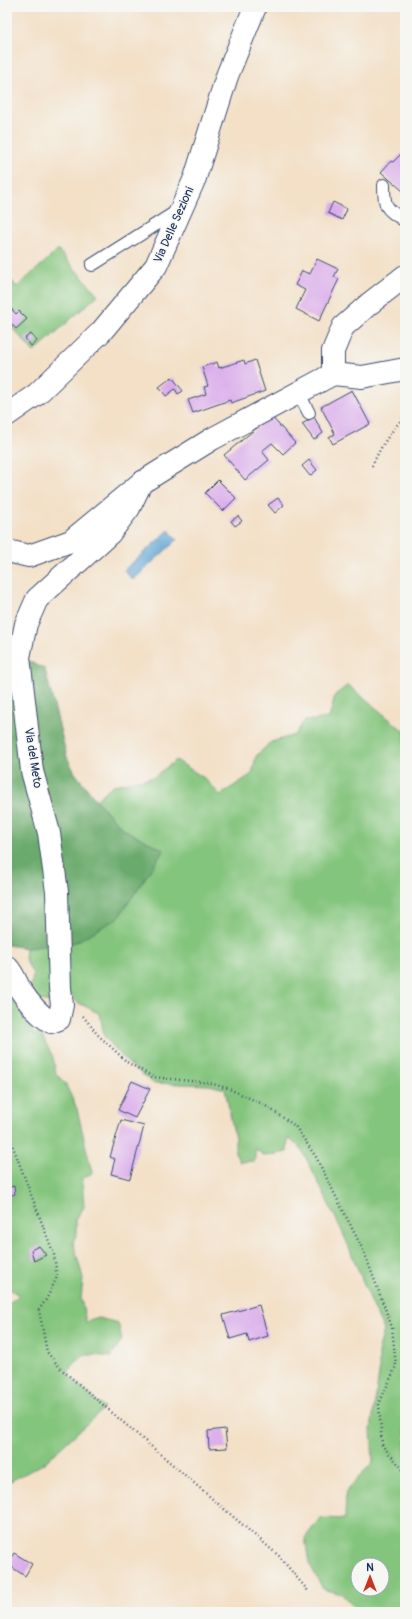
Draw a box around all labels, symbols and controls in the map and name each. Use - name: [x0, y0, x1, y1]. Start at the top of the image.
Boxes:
- street label: Via Delle Sezioni: [151, 185, 197, 265]
- street label: Via del Meto: [21, 727, 45, 790]
- north arrow: [350, 1557, 390, 1597]
- text: N: [366, 1561, 374, 1574]

